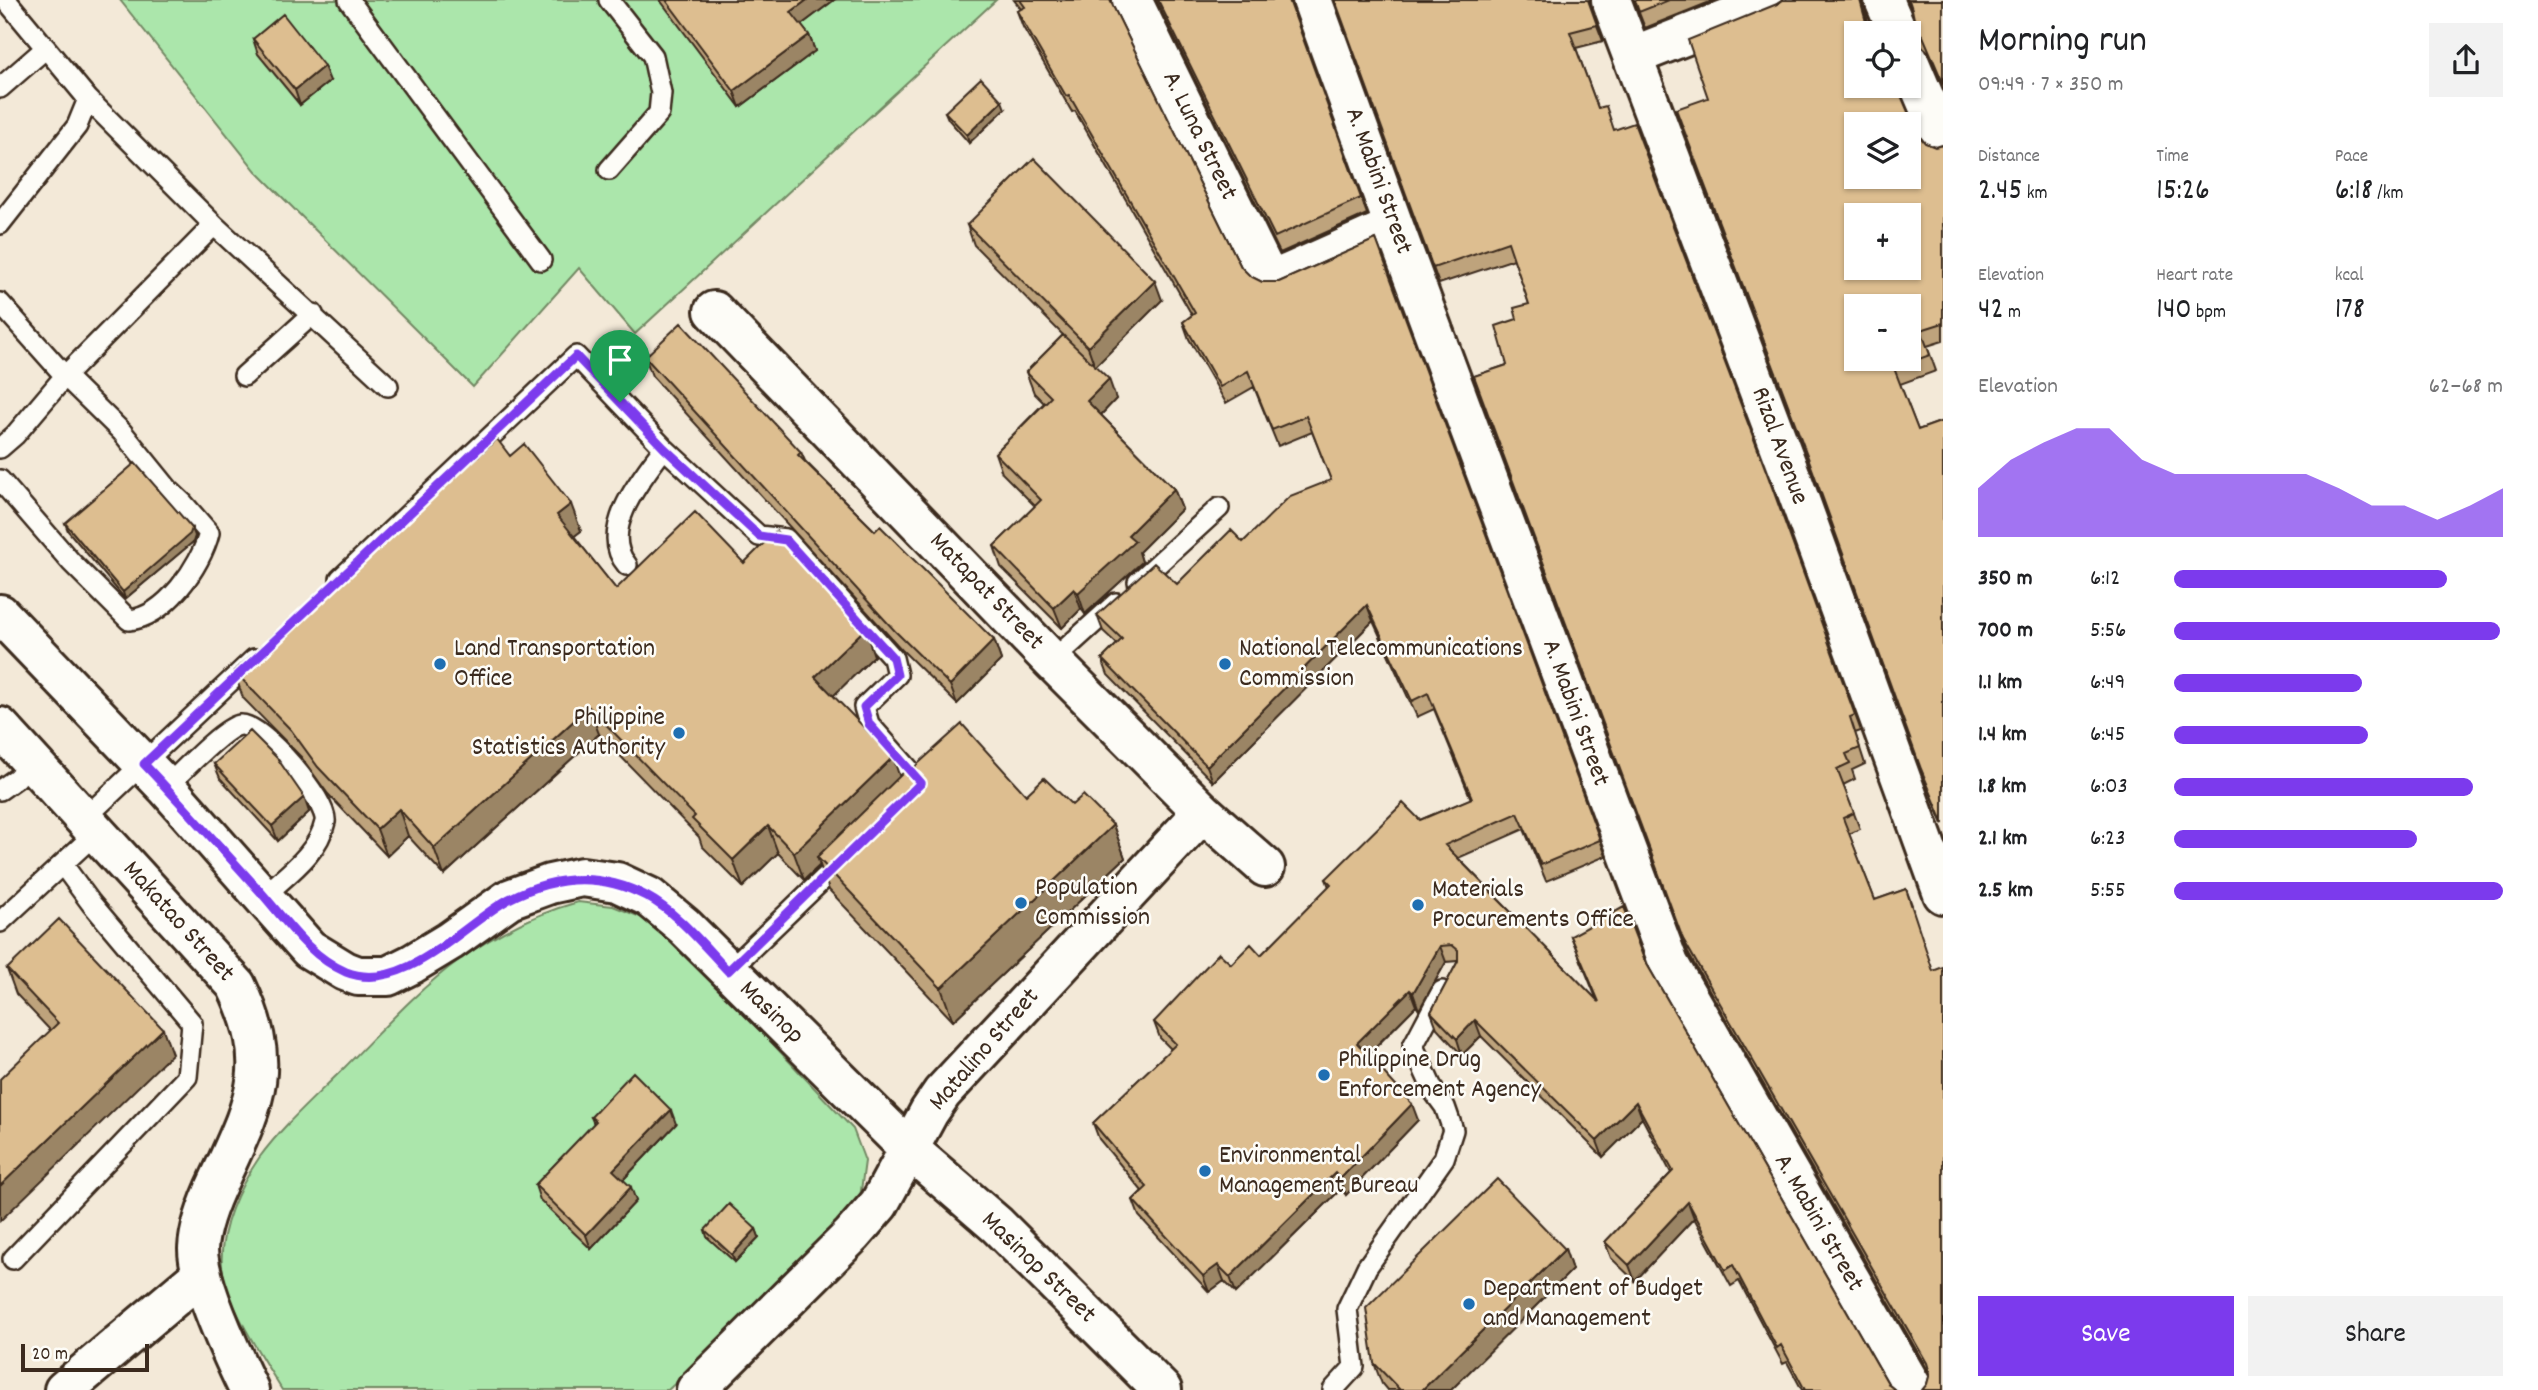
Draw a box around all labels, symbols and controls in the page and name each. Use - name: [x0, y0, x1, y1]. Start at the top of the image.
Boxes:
- text: Morning run: [1978, 15, 2147, 70]
- map controls: [1844, 21, 1921, 371]
- button: locate: [1844, 21, 1921, 98]
- button: share: [2429, 23, 2503, 97]
- street label: A. Luna Street: [1152, 65, 1246, 207]
- text: 09:49 · 7 × 350 m: [1978, 69, 2124, 102]
- street label: A. Mabini Street: [1334, 102, 1422, 260]
- button: layers: [1844, 112, 1921, 189]
- text: Distance: [1978, 144, 2040, 171]
- text: Time: [2156, 144, 2189, 171]
- text: Pace: [2335, 144, 2368, 171]
- text: 2.45: [1978, 171, 2022, 214]
- text: 15:26: [2156, 171, 2210, 214]
- text: 6:18: [2335, 171, 2373, 214]
- text: km: [2022, 181, 2048, 208]
- text: /km: [2373, 181, 2404, 208]
- button: +: [1844, 203, 1921, 280]
- text: Elevation: [1978, 263, 2044, 290]
- text: Heart rate: [2156, 263, 2233, 290]
- text: kcal: [2335, 263, 2364, 290]
- text: 42: [1978, 290, 2004, 333]
- text: 140: [2156, 290, 2192, 333]
- text: 178: [2335, 290, 2365, 333]
- button: −: [1844, 294, 1921, 371]
- text: m: [2004, 300, 2021, 327]
- text: bpm: [2192, 300, 2226, 327]
- pin: [590, 330, 650, 402]
- icon: arrive: [601, 341, 639, 379]
- text: Elevation: [1978, 371, 2058, 404]
- text: 62–68 m: [2429, 371, 2503, 404]
- street label: Rizal Avenue: [1741, 382, 1817, 510]
- street label: Matapat Street: [920, 524, 1052, 660]
- text: 350 m: [1978, 563, 2032, 596]
- text: 6:12: [2090, 563, 2120, 596]
- text: 700 m: [1978, 615, 2033, 648]
- text: 5:56: [2090, 615, 2126, 648]
- place label: Land Transportation Office: [454, 631, 655, 698]
- place label: National Telecommunications Commission: [1239, 631, 1523, 698]
- street label: A. Mabini Street: [1531, 634, 1619, 792]
- marker: Land Transportation Office: [432, 656, 448, 672]
- marker: National Telecommunications Commission: [1217, 656, 1233, 672]
- text: 1.1 km: [1978, 667, 2022, 700]
- text: 6:49: [2090, 667, 2125, 700]
- place label: Philippine Statistics Authority: [472, 700, 665, 767]
- text: 1.4 km: [1978, 719, 2027, 752]
- text: 6:45: [2090, 719, 2125, 752]
- marker: Philippine Statistics Authority: [671, 725, 687, 741]
- text: 1.8 km: [1978, 771, 2027, 804]
- text: 6:03: [2090, 771, 2128, 804]
- text: 2.1 km: [1978, 823, 2027, 856]
- text: 6:23: [2090, 823, 2125, 856]
- street label: Makatao Street: [113, 853, 243, 991]
- place label: Population Commission: [1035, 870, 1150, 937]
- place label: Materials Procurements Office: [1432, 872, 1634, 939]
- text: 2.5 km: [1978, 875, 2033, 908]
- text: 5:55: [2090, 875, 2126, 908]
- marker: Population Commission: [1013, 895, 1029, 911]
- marker: Materials Procurements Office: [1410, 897, 1426, 913]
- street label: Masinop: [730, 972, 812, 1054]
- street label: Matalino Street: [921, 980, 1049, 1120]
- place label: Philippine Drug Enforcement Agency: [1338, 1042, 1541, 1109]
- marker: Philippine Drug Enforcement Agency: [1316, 1067, 1332, 1083]
- place label: Environmental Management Bureau: [1219, 1138, 1418, 1205]
- street label: A. Mabini Street: [1764, 1147, 1873, 1299]
- marker: Environmental Management Bureau: [1197, 1163, 1213, 1179]
- street label: Masinop Street: [972, 1203, 1104, 1333]
- place label: Department of Budget and Management: [1483, 1271, 1703, 1338]
- marker: Department of Budget and Management: [1461, 1296, 1477, 1312]
- button: Save: [1978, 1296, 2234, 1376]
- button: Share: [2248, 1296, 2503, 1376]
- scale bar: [21, 1341, 149, 1373]
- text: 20 m: [32, 1342, 68, 1369]

